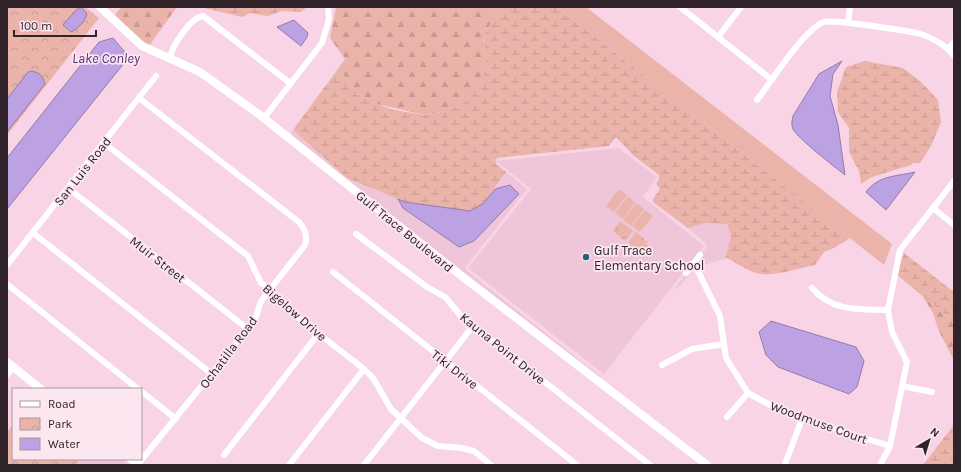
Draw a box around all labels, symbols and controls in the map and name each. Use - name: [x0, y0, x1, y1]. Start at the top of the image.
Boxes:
- scale bar: [14, 12, 96, 38]
- text: 100 m: [20, 19, 52, 33]
- water label: Lake Conley: [72, 50, 141, 67]
- street label: San Luis Road: [51, 134, 114, 209]
- street label: Gulf Trace Boulevard: [353, 188, 456, 275]
- street label: Muir Street: [127, 233, 188, 286]
- place label: Gulf Trace Elementary School: [594, 243, 704, 273]
- marker: Gulf Trace Elementary School: [581, 252, 591, 262]
- street label: Bigelow Drive: [260, 281, 330, 344]
- street label: Kauna Point Drive: [457, 309, 549, 388]
- street label: Ochatilla Road: [196, 313, 260, 391]
- street label: Tiki Drive: [428, 347, 481, 392]
- legend: [12, 388, 142, 460]
- text: Road: [48, 397, 76, 411]
- street label: Woodmuse Court: [768, 398, 870, 447]
- text: Park: [48, 417, 73, 431]
- north arrow: [909, 420, 949, 460]
- text: N: [928, 425, 942, 440]
- text: Water: [48, 437, 81, 451]

